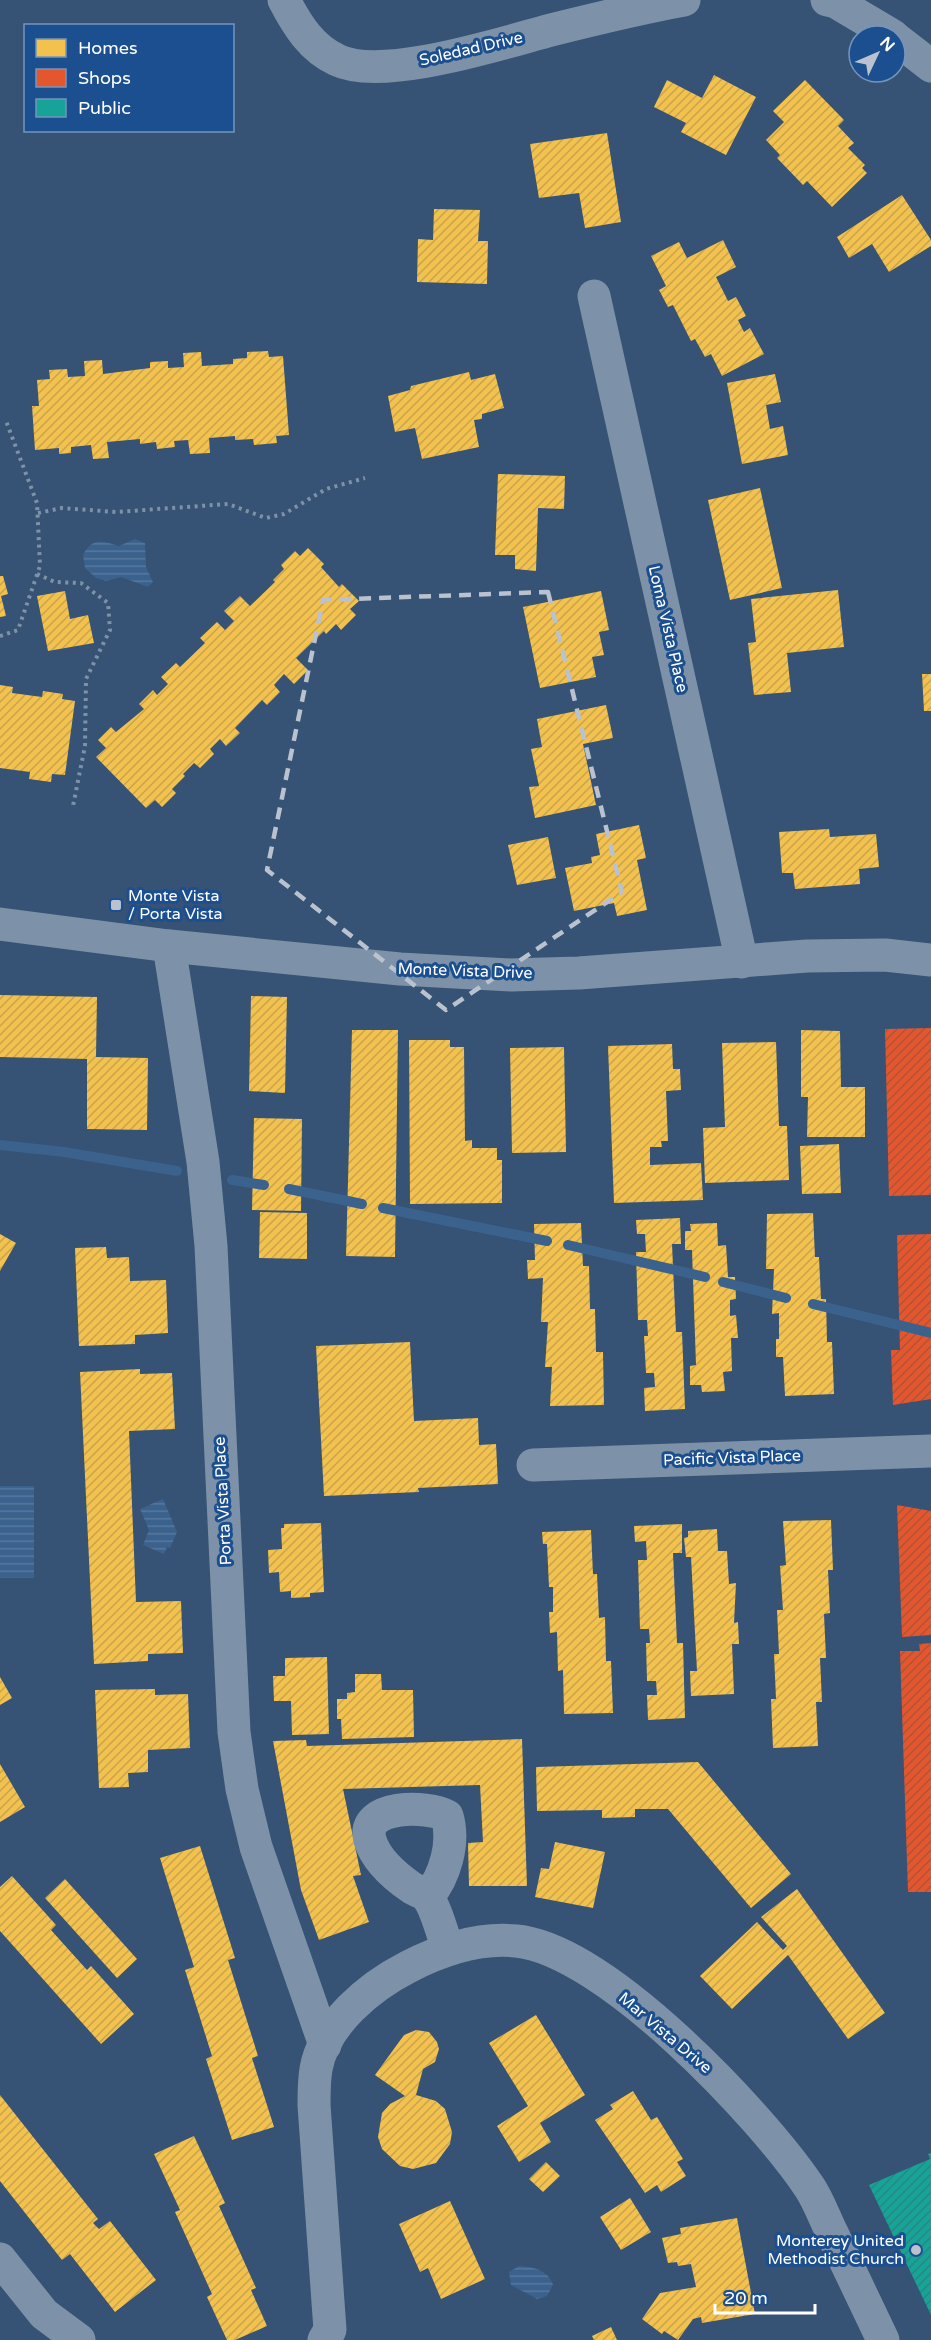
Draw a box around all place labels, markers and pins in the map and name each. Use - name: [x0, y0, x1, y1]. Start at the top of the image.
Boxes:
- place label: Monte Vista / Porta Vista: [128, 886, 223, 924]
- marker: Monte Vista / Porta Vista: [109, 898, 123, 912]
- place label: Monterey United Methodist Church: [767, 2231, 904, 2269]
- marker: Monterey United Methodist Church: [909, 2243, 923, 2257]

